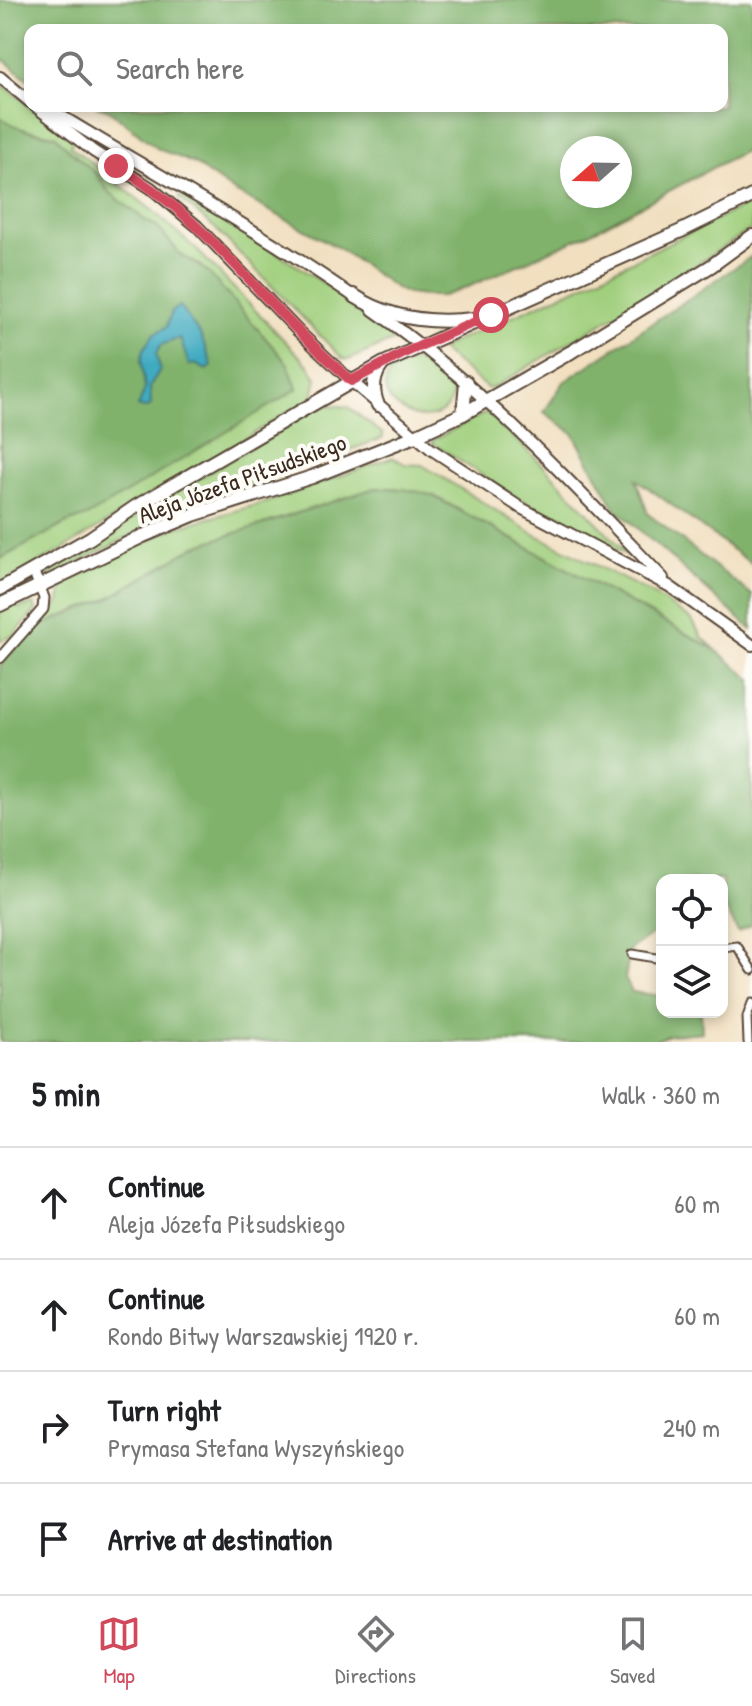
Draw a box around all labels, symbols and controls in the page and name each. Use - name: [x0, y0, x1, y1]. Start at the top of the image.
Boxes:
- search box: [24, 24, 728, 112]
- icon: search: [52, 46, 96, 90]
- text: Search here: [116, 48, 244, 88]
- north arrow: [560, 136, 632, 208]
- route end: [98, 148, 134, 184]
- route start: [473, 297, 509, 333]
- street label: Aleja Józefa Piłsudskiego: [134, 425, 351, 530]
- map controls: [656, 874, 728, 1018]
- button: locate: [656, 874, 728, 946]
- button: layers: [656, 946, 728, 1018]
- text: 5 min: [32, 1071, 100, 1117]
- text: Walk · 360 m: [602, 1077, 720, 1112]
- text: Continue: [108, 1166, 205, 1206]
- icon: ahead: [32, 1181, 76, 1225]
- text: 60 m: [674, 1186, 720, 1221]
- text: Aleja Józefa Piłsudskiego: [108, 1206, 345, 1241]
- text: Continue: [108, 1278, 205, 1318]
- icon: ahead: [32, 1293, 76, 1337]
- text: 60 m: [674, 1298, 720, 1333]
- text: Rondo Bitwy Warszawskiej 1920 r.: [108, 1318, 419, 1353]
- text: Turn right: [108, 1390, 221, 1430]
- icon: right: [32, 1405, 76, 1449]
- text: 240 m: [663, 1410, 720, 1445]
- text: Prymasa Stefana Wyszyńskiego: [108, 1430, 404, 1465]
- icon: arrive: [32, 1517, 76, 1561]
- text: Arrive at destination: [108, 1519, 333, 1559]
- tab: Map: [97, 1612, 141, 1690]
- tab: Directions: [335, 1612, 416, 1690]
- tab: Saved: [610, 1612, 655, 1690]

